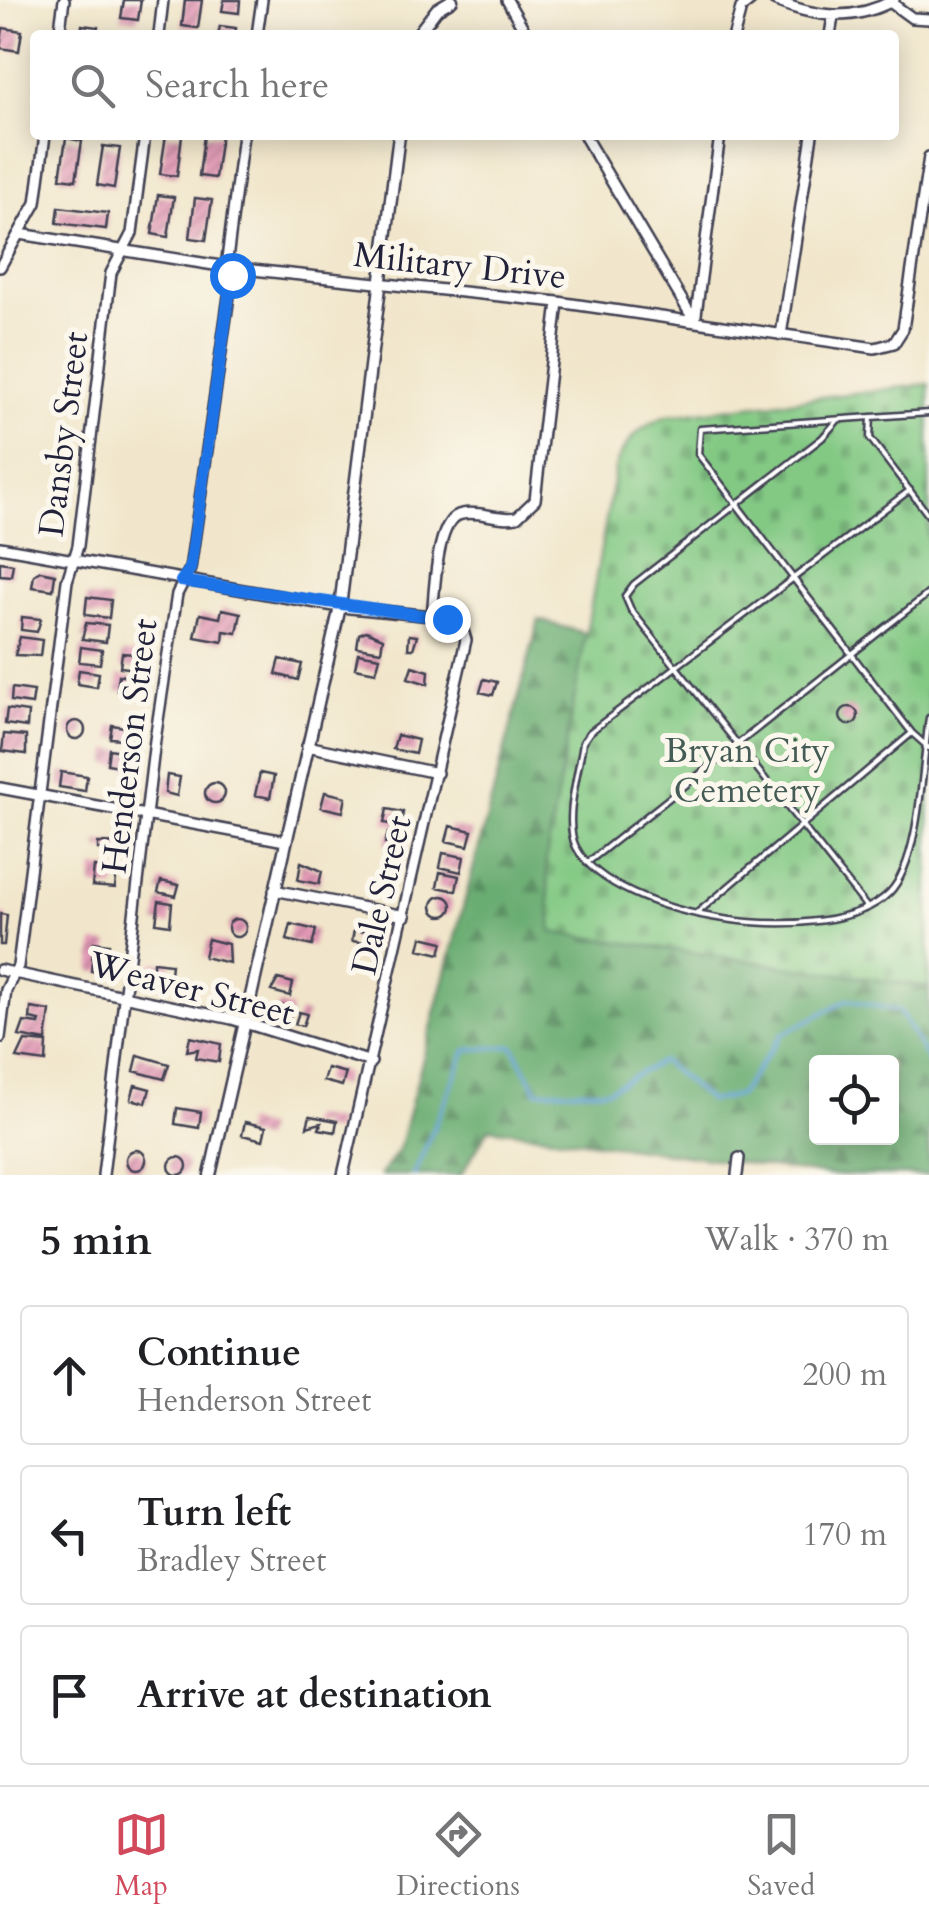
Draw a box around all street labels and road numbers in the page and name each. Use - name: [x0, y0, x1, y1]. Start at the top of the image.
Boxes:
- street label: Military Drive: [351, 231, 568, 301]
- street label: Dansby Street: [28, 329, 100, 539]
- street label: Henderson Street: [91, 616, 169, 876]
- street label: Dale Street: [340, 811, 424, 980]
- street label: Weaver Street: [83, 940, 299, 1038]

